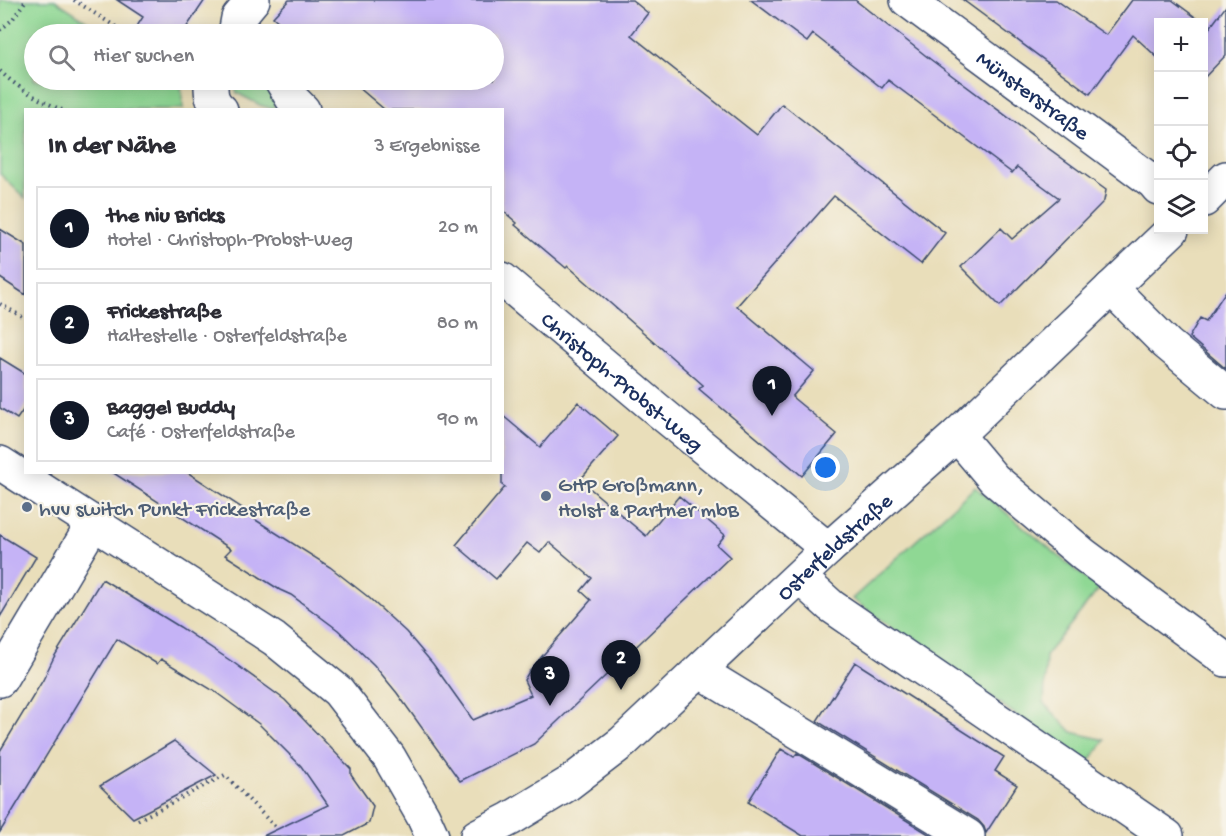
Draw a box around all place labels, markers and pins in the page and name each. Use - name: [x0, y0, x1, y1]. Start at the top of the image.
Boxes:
- pin: 1: [752, 366, 792, 416]
- place label: GHP Großmann, Holst & Partner mbB: [558, 474, 740, 525]
- marker: GHP Großmann, Holst & Partner mbB: [539, 489, 553, 503]
- place label: hvv switch Punkt Frickestraße: [39, 498, 311, 524]
- marker: hvv switch Punkt Frickestraße: [20, 500, 34, 514]
- pin: 2: [602, 640, 640, 690]
- pin: 3: [530, 656, 570, 706]

